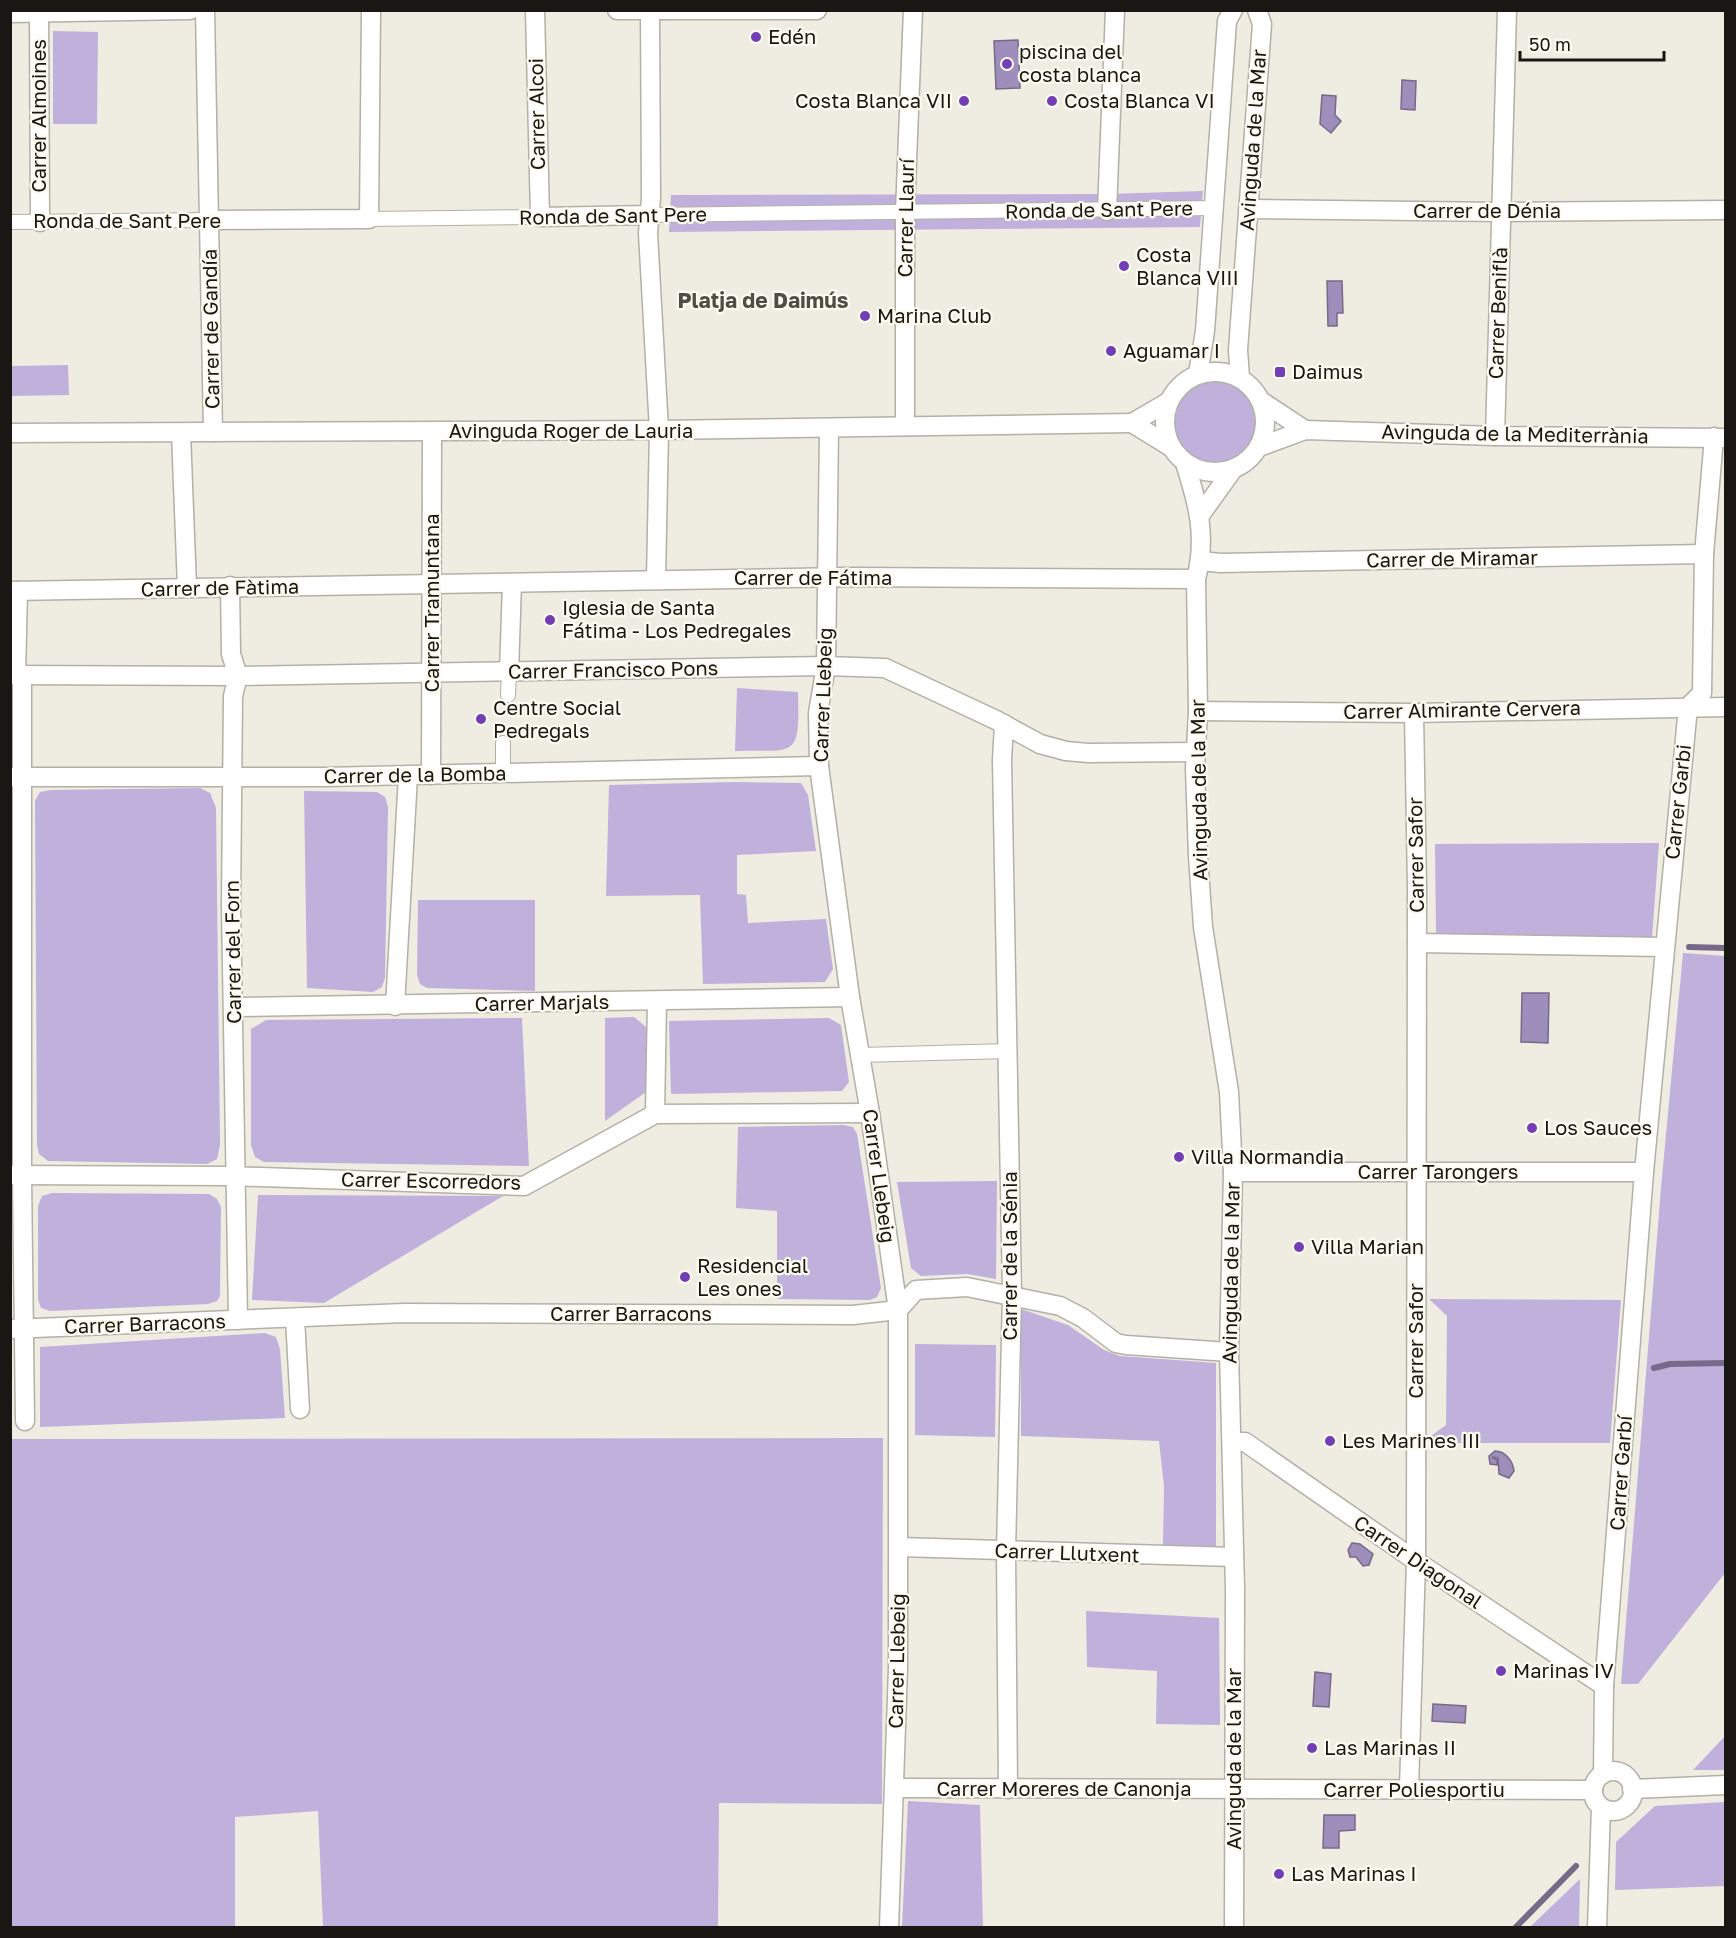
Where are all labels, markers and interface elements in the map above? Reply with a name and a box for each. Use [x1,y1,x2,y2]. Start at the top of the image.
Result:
place label: Edén [768,24,816,48]
scale bar [1520,24,1664,62]
marker: Edén [749,30,763,44]
text: 50 m [1529,33,1571,55]
street label: Carrer Almoines [26,39,50,193]
place label: piscina del costa blanca [1019,39,1141,86]
street label: Avinguda de la Mar [1234,48,1270,232]
marker: piscina del costa blanca [1000,57,1014,71]
street label: Carrer Alcoi [523,58,549,170]
place label: Costa Blanca VII [795,88,952,112]
place label: Costa Blanca VI [1064,88,1215,112]
marker: Costa Blanca VII [957,94,971,108]
marker: Costa Blanca VI [1045,94,1059,108]
street label: Carrer Llaurí [892,157,918,278]
street label: Ronda de Sant Pere [1005,195,1193,223]
street label: Carrer de Dénia [1413,198,1561,222]
street label: Ronda de Sant Pere [519,201,707,229]
street label: Ronda de Sant Pere [33,208,221,232]
place label: Costa Blanca VIII [1136,242,1239,289]
street label: Carrer Beniflà [1483,246,1511,380]
street label: Carrer de Gandía [197,249,223,409]
marker: Costa Blanca VIII [1117,259,1131,273]
district label: Platja de Daimús [677,287,849,313]
place label: Marina Club [877,303,992,327]
marker: Marina Club [858,309,872,323]
place label: Aguamar I [1123,338,1220,362]
marker: Aguamar I [1104,344,1118,358]
place label: Daimus [1292,359,1363,383]
marker: Daimus [1273,365,1287,379]
street label: Avinguda Roger de Lauria [449,418,693,442]
street label: Avinguda de la Mediterrània [1381,419,1649,447]
street label: Carrer Tramuntana [419,514,443,693]
street label: Carrer de Miramar [1366,544,1538,571]
street label: Carrer de Fátima [734,565,892,589]
street label: Carrer de Fàtima [141,574,299,600]
place label: Iglesia de Santa Fátima - Los Pedregales [562,595,791,642]
marker: Iglesia de Santa Fátima - Los Pedregales [543,613,557,627]
street label: Carrer Llebeig [808,627,836,763]
street label: Carrer Francisco Pons [508,655,718,683]
place label: Centre Social Pedregals [493,695,621,742]
street label: Carrer Almirante Cervera [1343,695,1581,723]
street label: Avinguda de la Mar [1184,699,1212,881]
marker: Centre Social Pedregals [474,712,488,726]
street label: Carrer Garbi [1659,743,1695,861]
street label: Carrer de la Bomba [323,760,507,788]
street label: Carrer Safor [1402,797,1428,913]
street label: Carrer del Forn [219,880,245,1024]
street label: Carrer Marjals [474,989,610,1015]
street label: Carrer Llebeig [859,1107,901,1245]
place label: Los Sauces [1544,1115,1652,1139]
marker: Los Sauces [1525,1121,1539,1135]
place label: Villa Normandia [1191,1144,1344,1168]
marker: Villa Normandia [1172,1150,1186,1164]
street label: Carrer Tarongers [1358,1159,1518,1183]
street label: Carrer Escorredors [341,1166,521,1194]
street label: Carrer de la Sénia [997,1171,1021,1341]
street label: Avinguda de la Mar [1216,1182,1244,1364]
place label: Villa Marian [1311,1234,1424,1258]
marker: Villa Marian [1292,1240,1306,1254]
place label: Residencial Les ones [697,1253,808,1300]
marker: Residencial Les ones [678,1270,692,1284]
street label: Carrer Safor [1403,1283,1427,1399]
street label: Carrer Barracons [550,1301,712,1325]
street label: Carrer Barracons [64,1308,226,1338]
street label: Carrer Garbí [1604,1413,1636,1531]
place label: Les Marines III [1342,1428,1480,1452]
marker: Les Marines III [1323,1434,1337,1448]
street label: Carrer Diagonal [1350,1509,1487,1613]
street label: Carrer Llutxent [994,1537,1140,1567]
street label: Carrer Llebeig [883,1593,909,1729]
place label: Marinas IV [1513,1658,1614,1682]
marker: Marinas IV [1494,1664,1508,1678]
street label: Avinguda de la Mar [1221,1668,1245,1850]
place label: Las Marinas II [1324,1735,1456,1759]
marker: Las Marinas II [1305,1741,1319,1755]
street label: Carrer Moreres de Canonja [937,1776,1191,1800]
street label: Carrer Poliesportiu [1323,1777,1505,1801]
place label: Las Marinas I [1291,1861,1417,1885]
marker: Las Marinas I [1272,1867,1286,1881]

